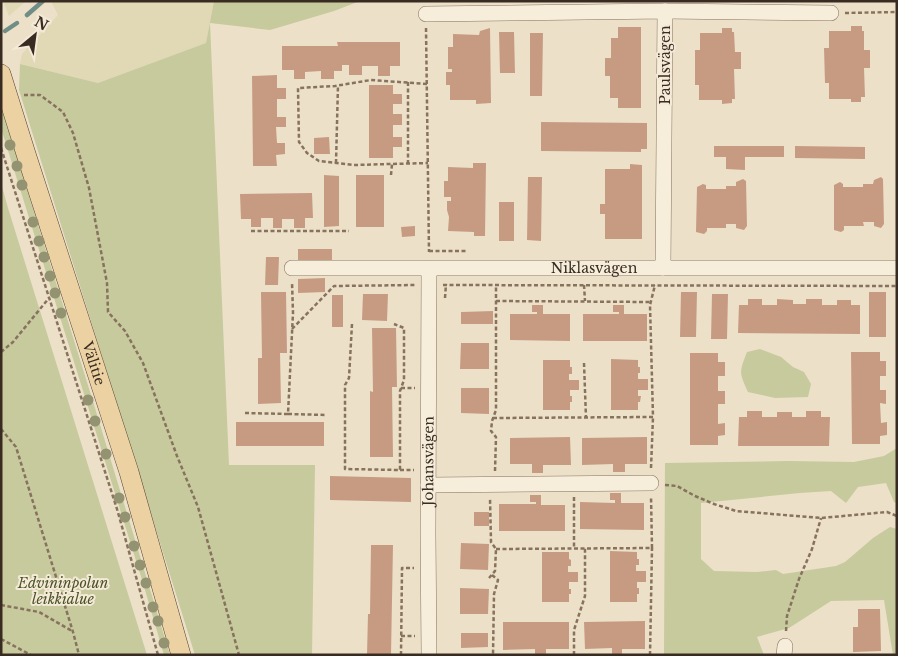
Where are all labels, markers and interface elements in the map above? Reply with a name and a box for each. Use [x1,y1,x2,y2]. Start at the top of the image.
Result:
north arrow [10,10,60,60]
text: N [31,13,51,35]
street label: Paulsvägen [656,25,674,105]
street label: Niklasvägen [551,259,638,277]
street label: Välitie [78,338,109,388]
street label: Johansvägen [419,416,437,508]
park label: Edvininpolun leikkialue [17,574,108,608]

